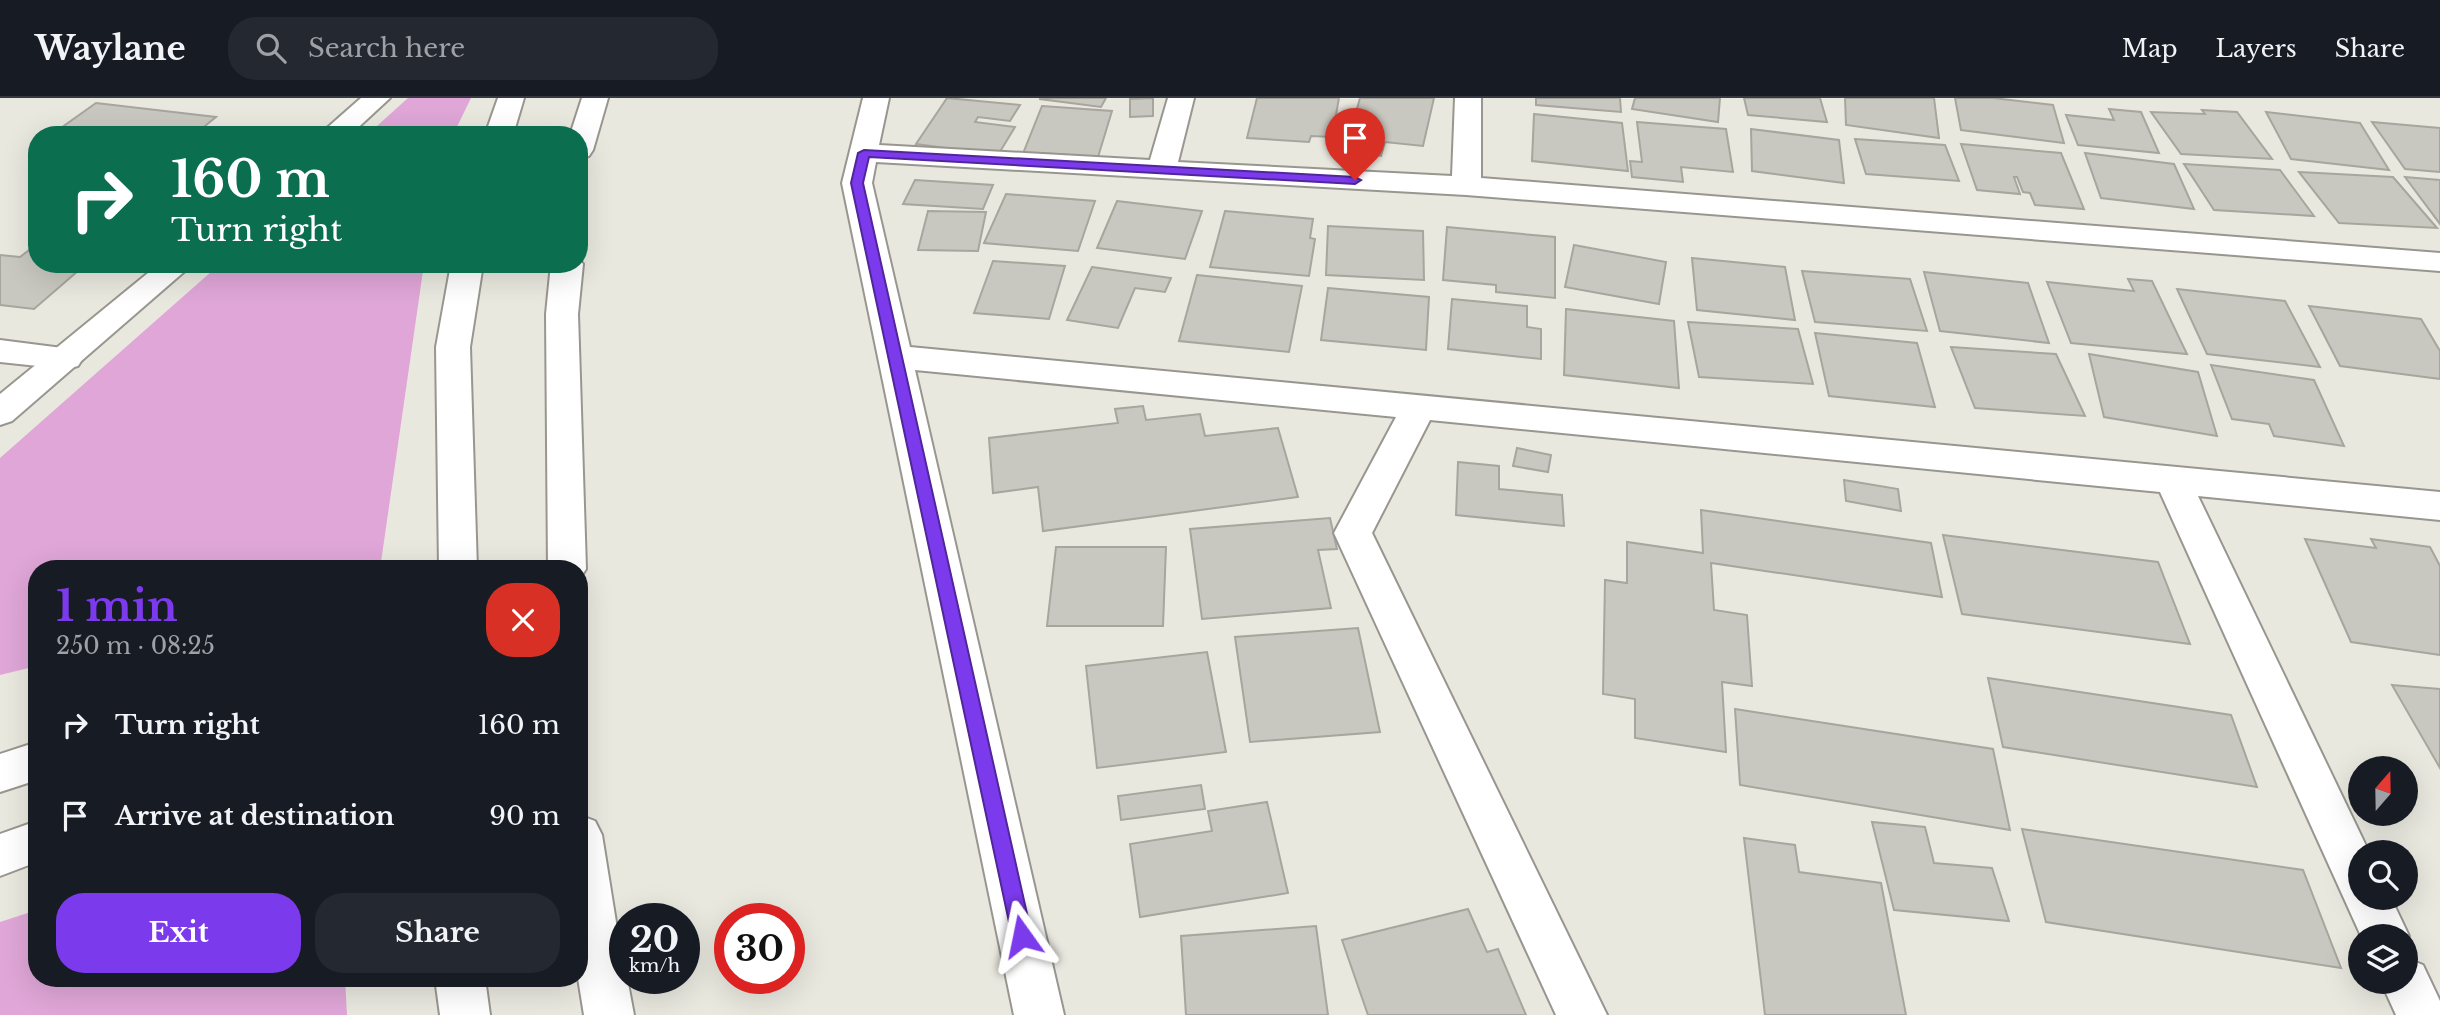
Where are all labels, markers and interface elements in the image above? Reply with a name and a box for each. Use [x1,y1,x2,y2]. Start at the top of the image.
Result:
search box [228,17,718,80]
text: Waylane [35,28,186,69]
icon: search [252,29,290,67]
text: Search here [308,32,465,64]
text: Map [2122,34,2178,63]
text: Layers [2216,34,2297,63]
text: Share [2335,34,2405,63]
pin [1325,108,1385,180]
icon: arrive [1336,119,1374,157]
text: 160 m [171,149,330,210]
icon: right [56,154,147,245]
text: Turn right [171,210,342,250]
text: 1 min [56,580,178,632]
button: close [486,583,560,657]
text: 250 m · 08:25 [56,632,215,660]
icon: right [56,706,94,744]
text: Turn right [115,709,260,741]
text: 160 m [478,709,560,741]
north arrow [2348,756,2418,826]
map controls [2348,756,2418,994]
icon: arrive [56,797,94,835]
text: Arrive at destination [115,800,395,832]
text: 90 m [489,800,560,832]
button: search [2348,840,2418,910]
button: Exit [56,893,301,973]
button: Share [315,893,560,973]
position arrow [985,899,1059,973]
speed limit sign: 30 [714,903,805,994]
text: 20 [630,918,679,961]
button: layers [2348,924,2418,994]
text: km/h [629,955,680,977]

